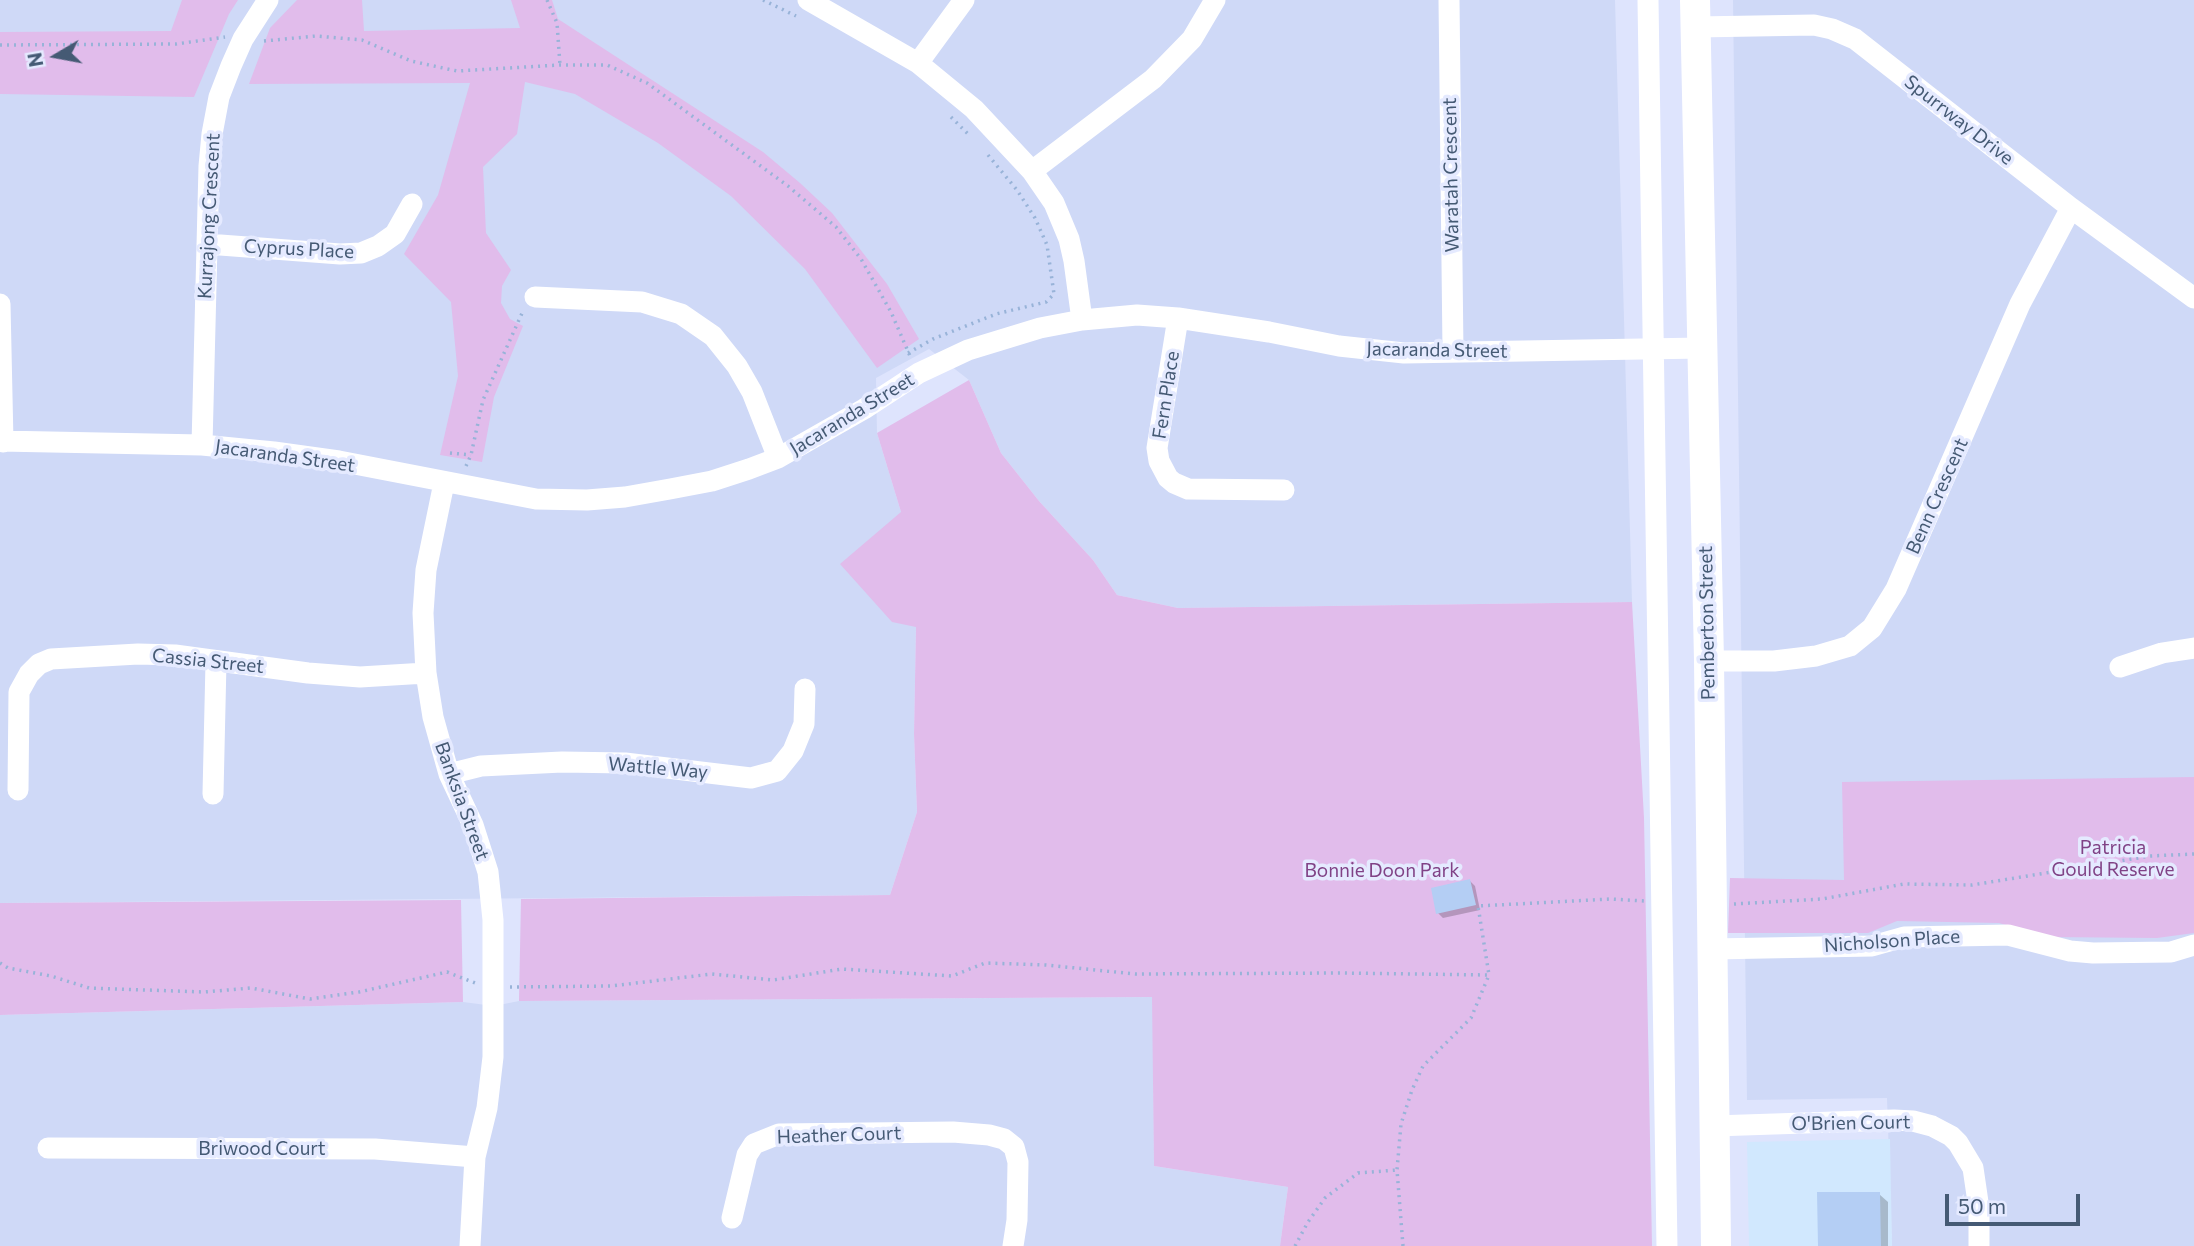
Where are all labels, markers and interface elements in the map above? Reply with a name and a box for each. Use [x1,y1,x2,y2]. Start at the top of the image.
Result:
north arrow [21,21,91,91]
text: N [22,51,47,69]
street label: Spurrway Drive [1900,70,2018,170]
street label: Waratah Crescent [1438,97,1464,253]
street label: Kurrajong Crescent [193,132,225,300]
street label: Cyprus Place [243,235,355,263]
street label: Jacaranda Street [1366,337,1508,363]
street label: Fern Place [1148,349,1184,441]
street label: Jacaranda Street [786,368,918,460]
street label: Benn Crescent [1901,434,1973,558]
street label: Jacaranda Street [213,435,357,477]
street label: Pemberton Street [1694,546,1720,700]
street label: Cassia Street [151,644,265,678]
street label: Banksia Street [430,739,494,863]
street label: Wattle Way [607,752,709,784]
park label: Patricia Gould Reserve [2051,837,2175,881]
park label: Bonnie Doon Park [1305,860,1459,882]
street label: Nicholson Place [1823,925,1961,957]
street label: O'Brien Court [1791,1111,1911,1135]
street label: Heather Court [776,1121,902,1149]
street label: Briwood Court [198,1138,326,1160]
scale bar [1949,1180,2084,1224]
text: 50 m [1958,1193,2006,1218]

